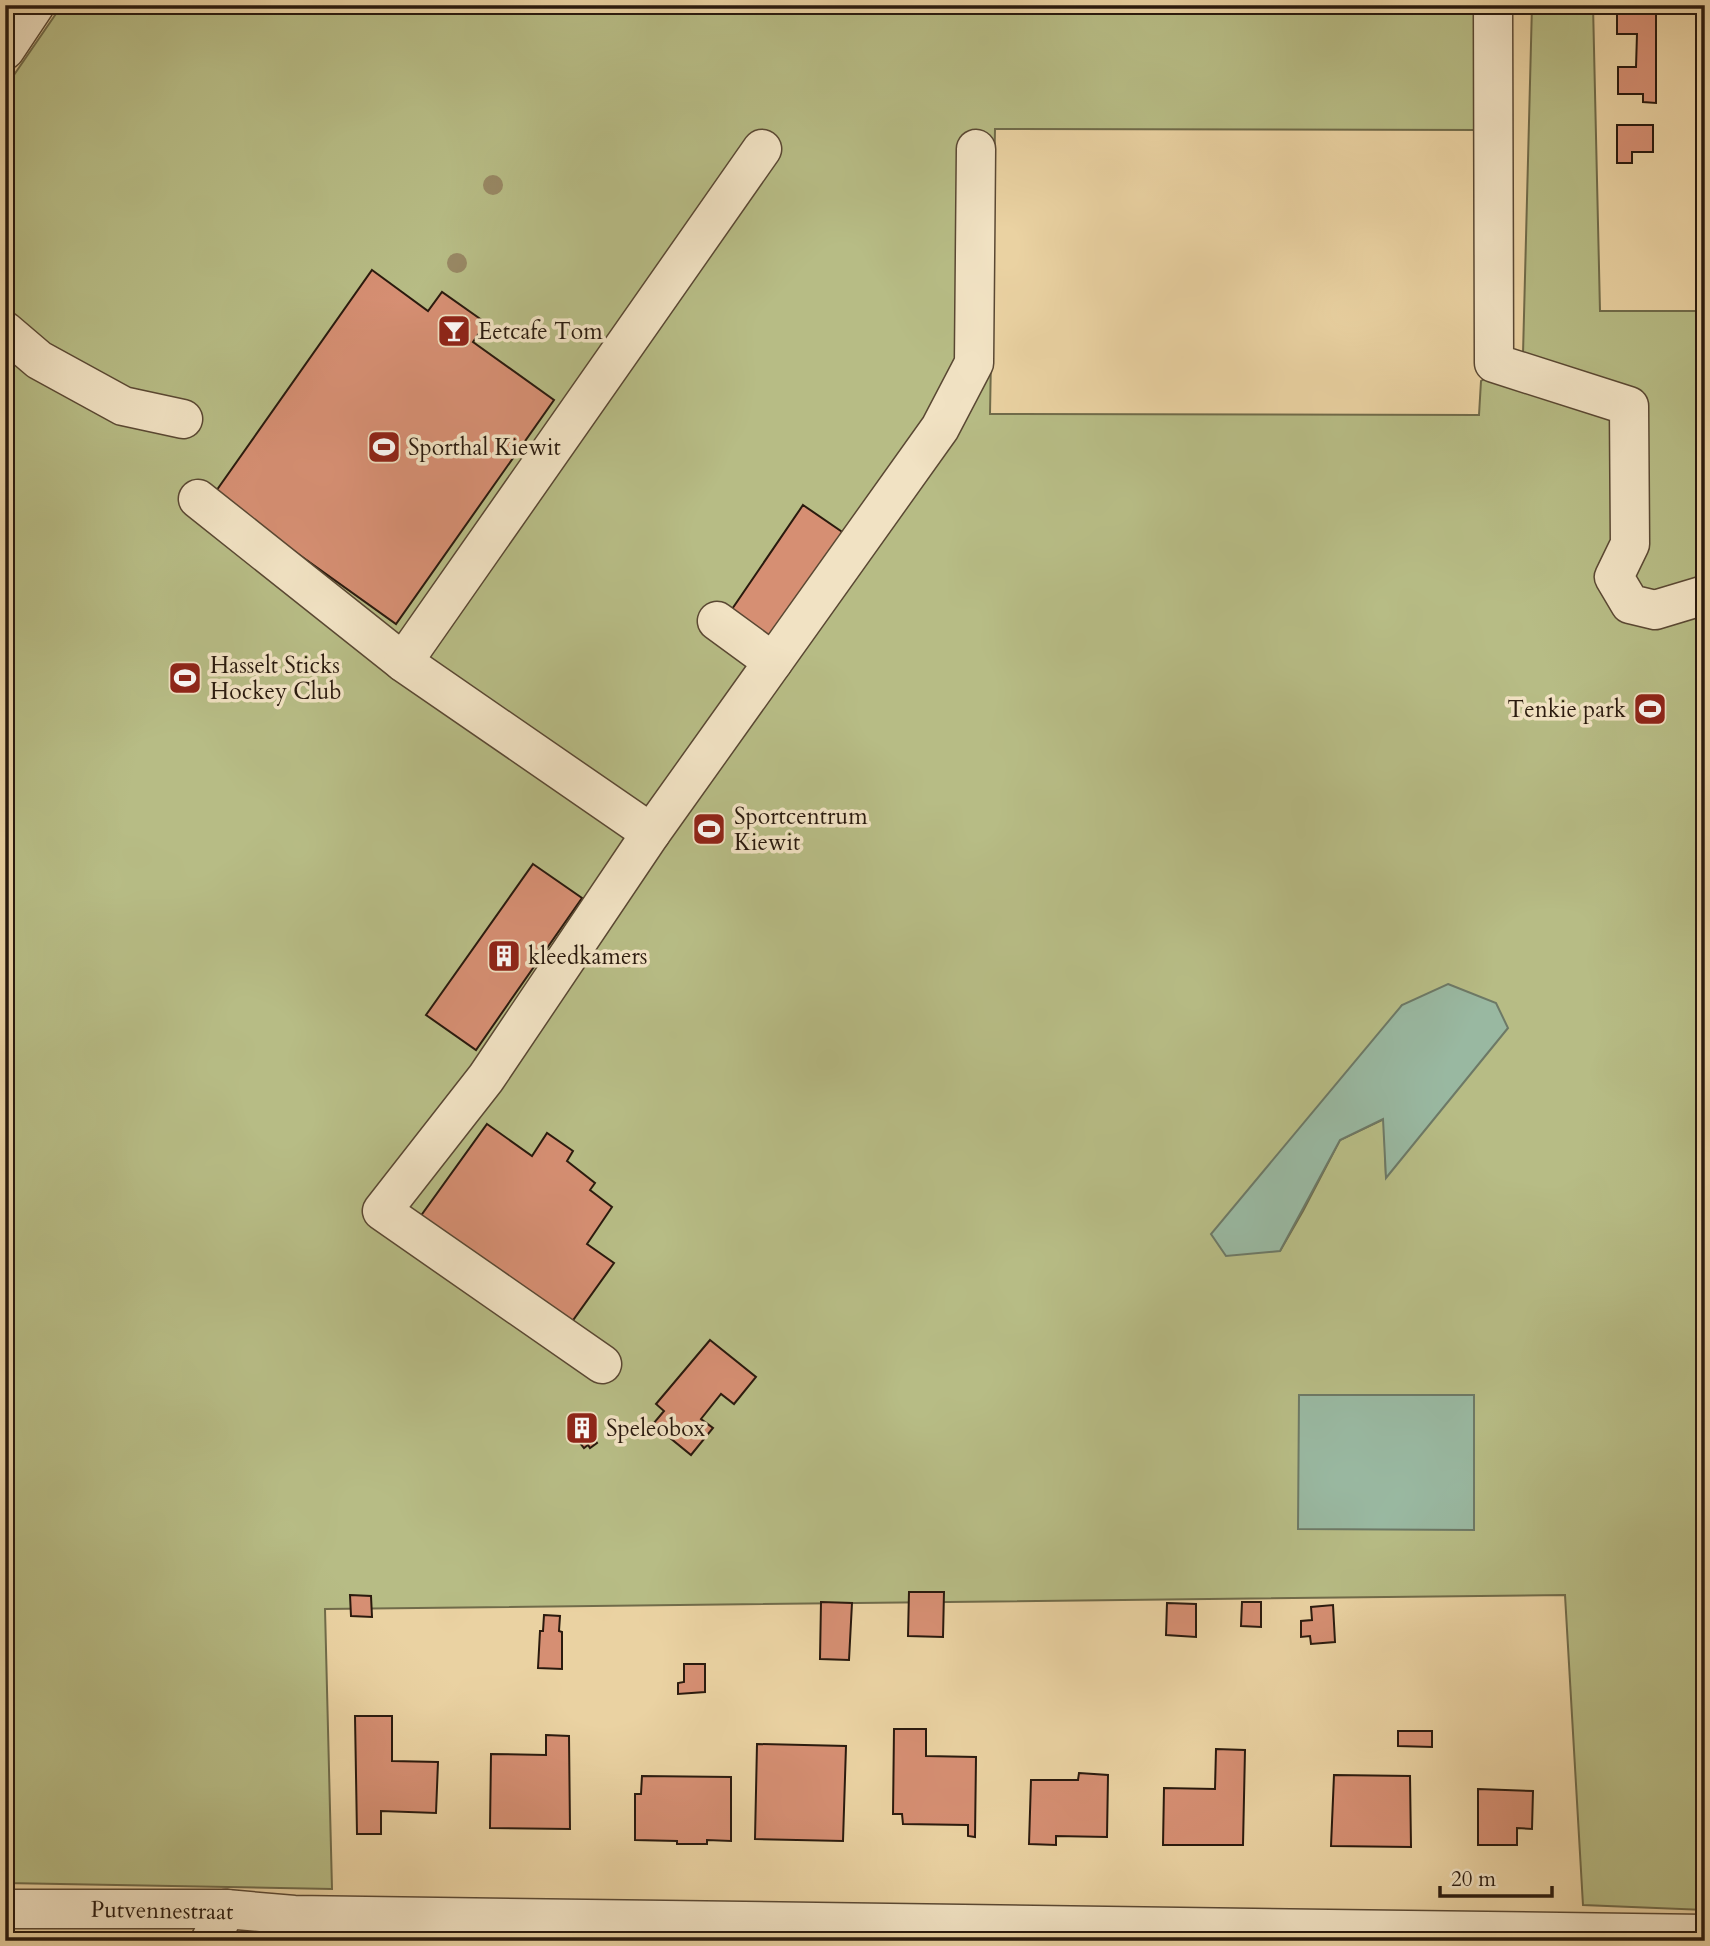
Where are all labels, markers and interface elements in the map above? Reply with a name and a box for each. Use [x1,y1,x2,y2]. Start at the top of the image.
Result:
bar icon: Eetcafe Tom [435,312,473,350]
place label: Eetcafe Tom [478,316,603,347]
sports icon: Sporthal Kiewit [365,428,403,466]
place label: Sporthal Kiewit [408,432,561,463]
place label: Hasselt Sticks Hockey Club [210,650,342,707]
sports icon: Hasselt Sticks Hockey Club [166,659,204,697]
sports icon: Tenkie park [1631,690,1669,728]
place label: Tenkie park [1507,694,1627,725]
place label: Sportcentrum Kiewit [734,801,868,858]
sports icon: Sportcentrum Kiewit [690,810,728,848]
building icon: kleedkamers [485,937,523,975]
place label: kleedkamers [528,941,648,972]
building icon: Speleobox [563,1409,601,1447]
place label: Speleobox [606,1413,706,1444]
scale bar [1440,1855,1552,1899]
text: 20 m [1451,1865,1496,1894]
street label: Putvennestraat [90,1894,234,1927]

